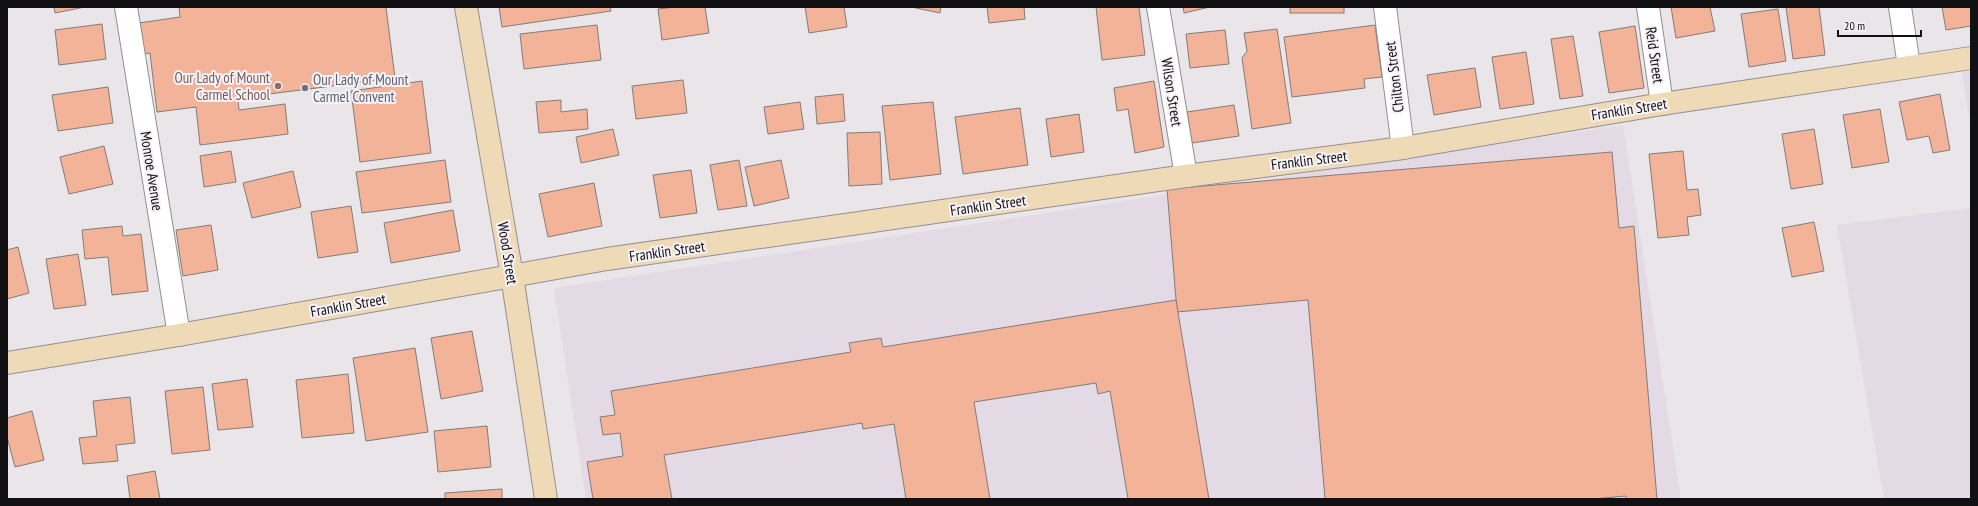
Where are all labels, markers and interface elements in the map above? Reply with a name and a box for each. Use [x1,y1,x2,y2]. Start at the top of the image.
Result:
scale bar [1838,12,1921,38]
text: 20 m [1844,18,1865,33]
street label: Reid Street [1642,26,1668,84]
street label: Chilton Street [1380,40,1408,114]
street label: Wilson Street [1157,56,1187,128]
place label: Our Lady of Mount Carmel School [174,68,270,104]
place label: Our Lady of Mount Carmel Convent [313,70,409,106]
marker: Our Lady of Mount Carmel School [273,81,283,91]
marker: Our Lady of Mount Carmel Convent [300,83,310,93]
street label: Franklin Street [1590,94,1668,124]
street label: Monroe Avenue [136,130,168,212]
street label: Franklin Street [1270,146,1348,174]
street label: Franklin Street [949,190,1027,220]
street label: Wood Street [494,220,522,286]
street label: Franklin Street [628,236,706,266]
street label: Franklin Street [309,289,387,321]

